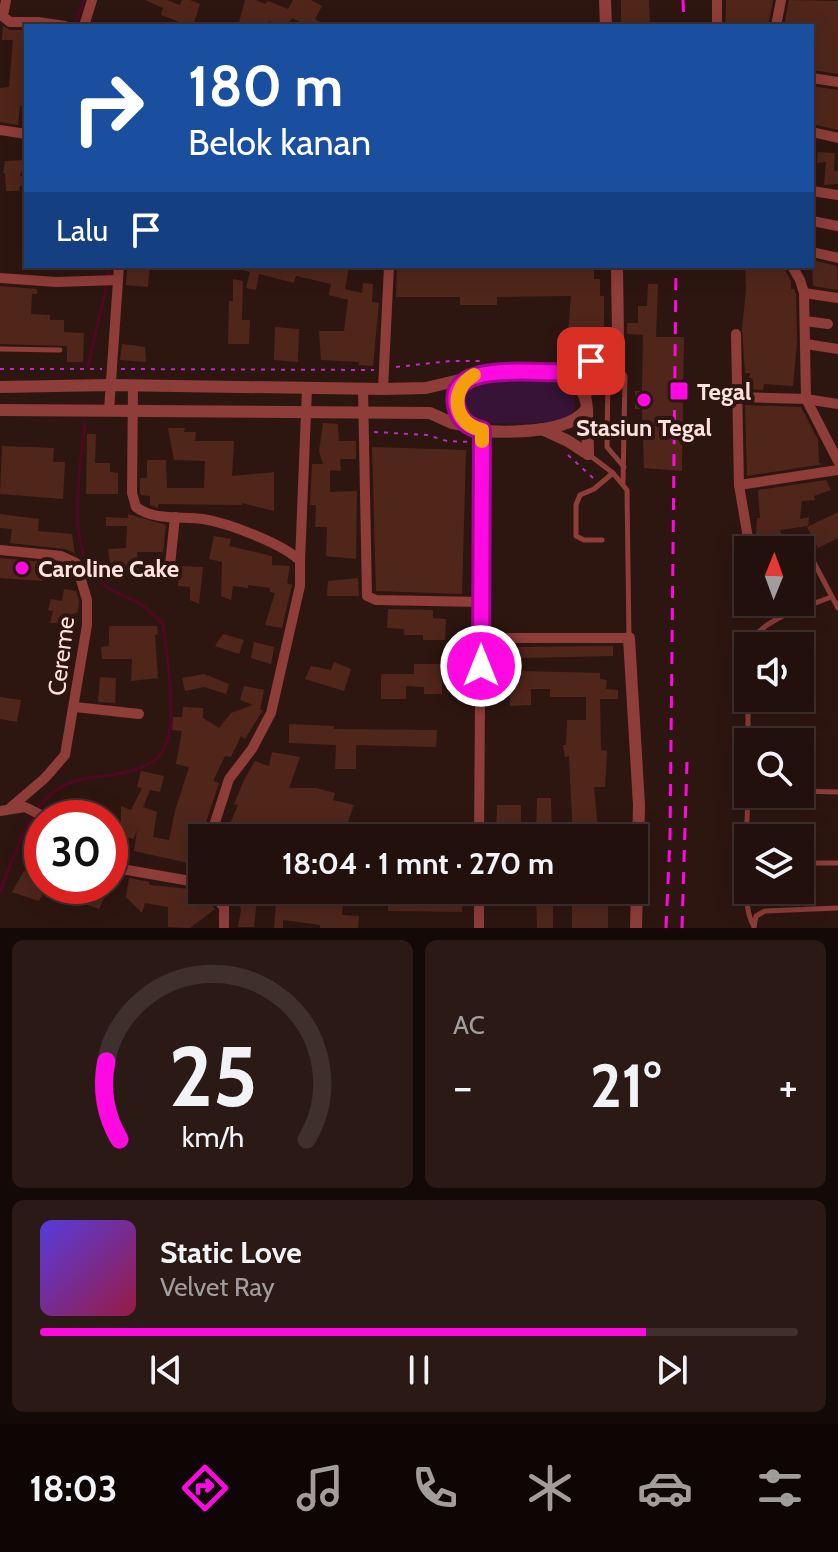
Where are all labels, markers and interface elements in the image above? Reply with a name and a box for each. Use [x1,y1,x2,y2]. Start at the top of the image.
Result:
text: 180 m [188,52,343,120]
icon: right [56,56,160,160]
text: Belok kanan [188,120,371,164]
icon: arrive [124,208,168,252]
text: Lalu [56,212,108,249]
pin [557,327,625,395]
icon: arrive [569,339,613,383]
place label: Tegal [697,377,751,406]
marker: Tegal [668,380,690,402]
marker: Stasiun Tegal [635,391,653,409]
place label: Stasiun Tegal [576,413,712,442]
north arrow [734,536,814,616]
map controls [734,536,814,904]
place label: Caroline Cake [38,554,179,583]
marker: Caroline Cake [13,559,31,577]
street label: Cereme [42,615,80,697]
position arrow [439,624,523,708]
button: sound [734,632,814,712]
button: search [734,728,814,808]
speed limit sign: 30 [24,800,128,904]
button: layers [734,824,814,904]
text: 18:04 · 1 mnt · 270 m [282,845,554,882]
text: AC [453,1009,485,1041]
text: 25 [168,1026,257,1127]
text: 21° [590,1049,661,1122]
text: − [453,1060,472,1113]
text: + [779,1060,798,1113]
text: km/h [181,1119,244,1154]
text: Static Love [160,1234,302,1271]
text: Velvet Ray [160,1271,275,1303]
icon: previous [144,1348,188,1392]
icon: pause [397,1348,441,1392]
icon: next [650,1348,694,1392]
icon: directions [177,1460,233,1516]
icon: music [292,1460,348,1516]
icon: phone [407,1460,463,1516]
icon: climate [522,1460,578,1516]
icon: car [637,1460,693,1516]
icon: filters [752,1460,808,1516]
text: 18:03 [30,1466,117,1510]

